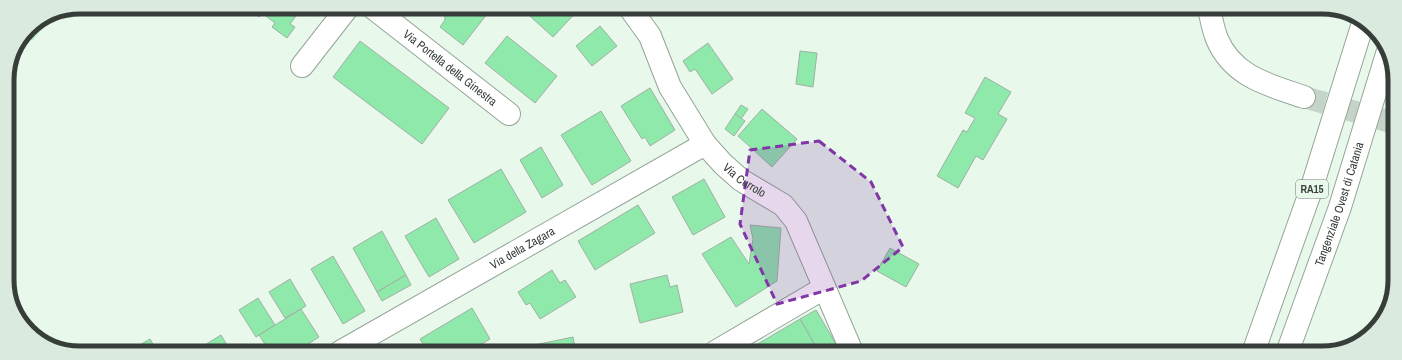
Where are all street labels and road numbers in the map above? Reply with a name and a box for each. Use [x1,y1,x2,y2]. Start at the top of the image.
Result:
street label: Via Portella della Ginestra [400,26,501,110]
street label: Tangenziale Ovest di Catania [1311,139,1368,268]
street label: Via Currolo [719,159,769,201]
road number: RA15 [1296,180,1328,198]
street label: Via della Zagara [487,223,558,273]

